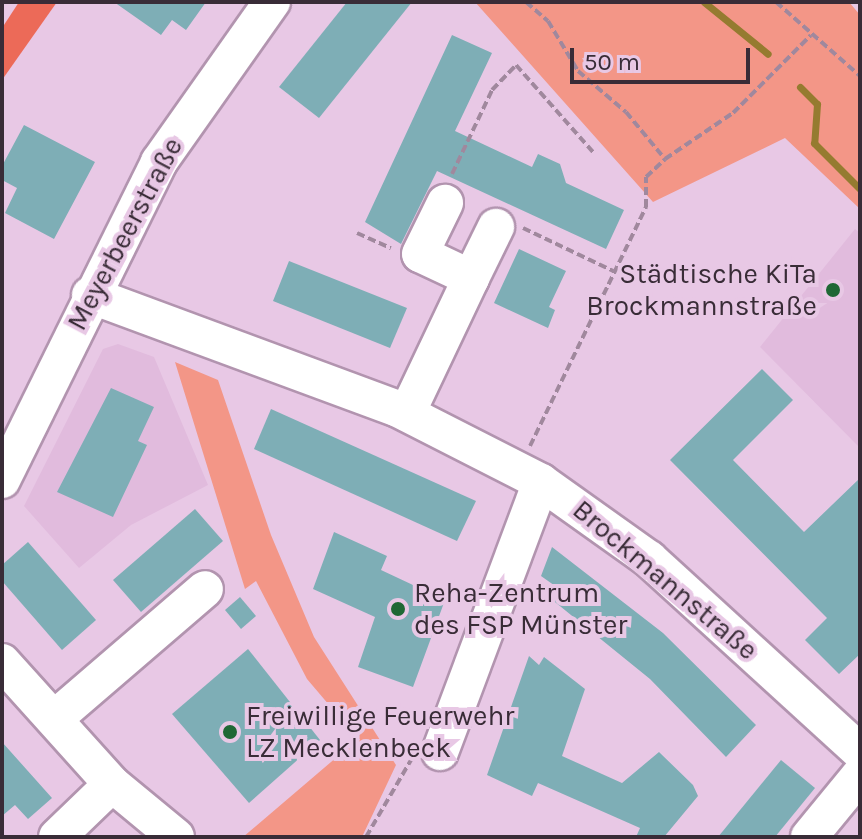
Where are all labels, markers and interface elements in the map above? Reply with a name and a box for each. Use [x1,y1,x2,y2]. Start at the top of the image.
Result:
scale bar [574,32,754,82]
text: 50 m [584,48,640,76]
street label: Meyerbeerstraße [60,132,190,336]
place label: Städtische KiTa Brockmannstraße [586,257,817,323]
marker: Städtische KiTa Brockmannstraße [824,281,842,299]
street label: Brockmannstraße [566,493,764,667]
place label: Reha-Zentrum des FSP Münster [414,576,627,642]
marker: Reha-Zentrum des FSP Münster [389,600,407,618]
place label: Freiwillige Feuerwehr LZ Mecklenbeck [246,699,514,765]
marker: Freiwillige Feuerwehr LZ Mecklenbeck [221,723,239,741]

